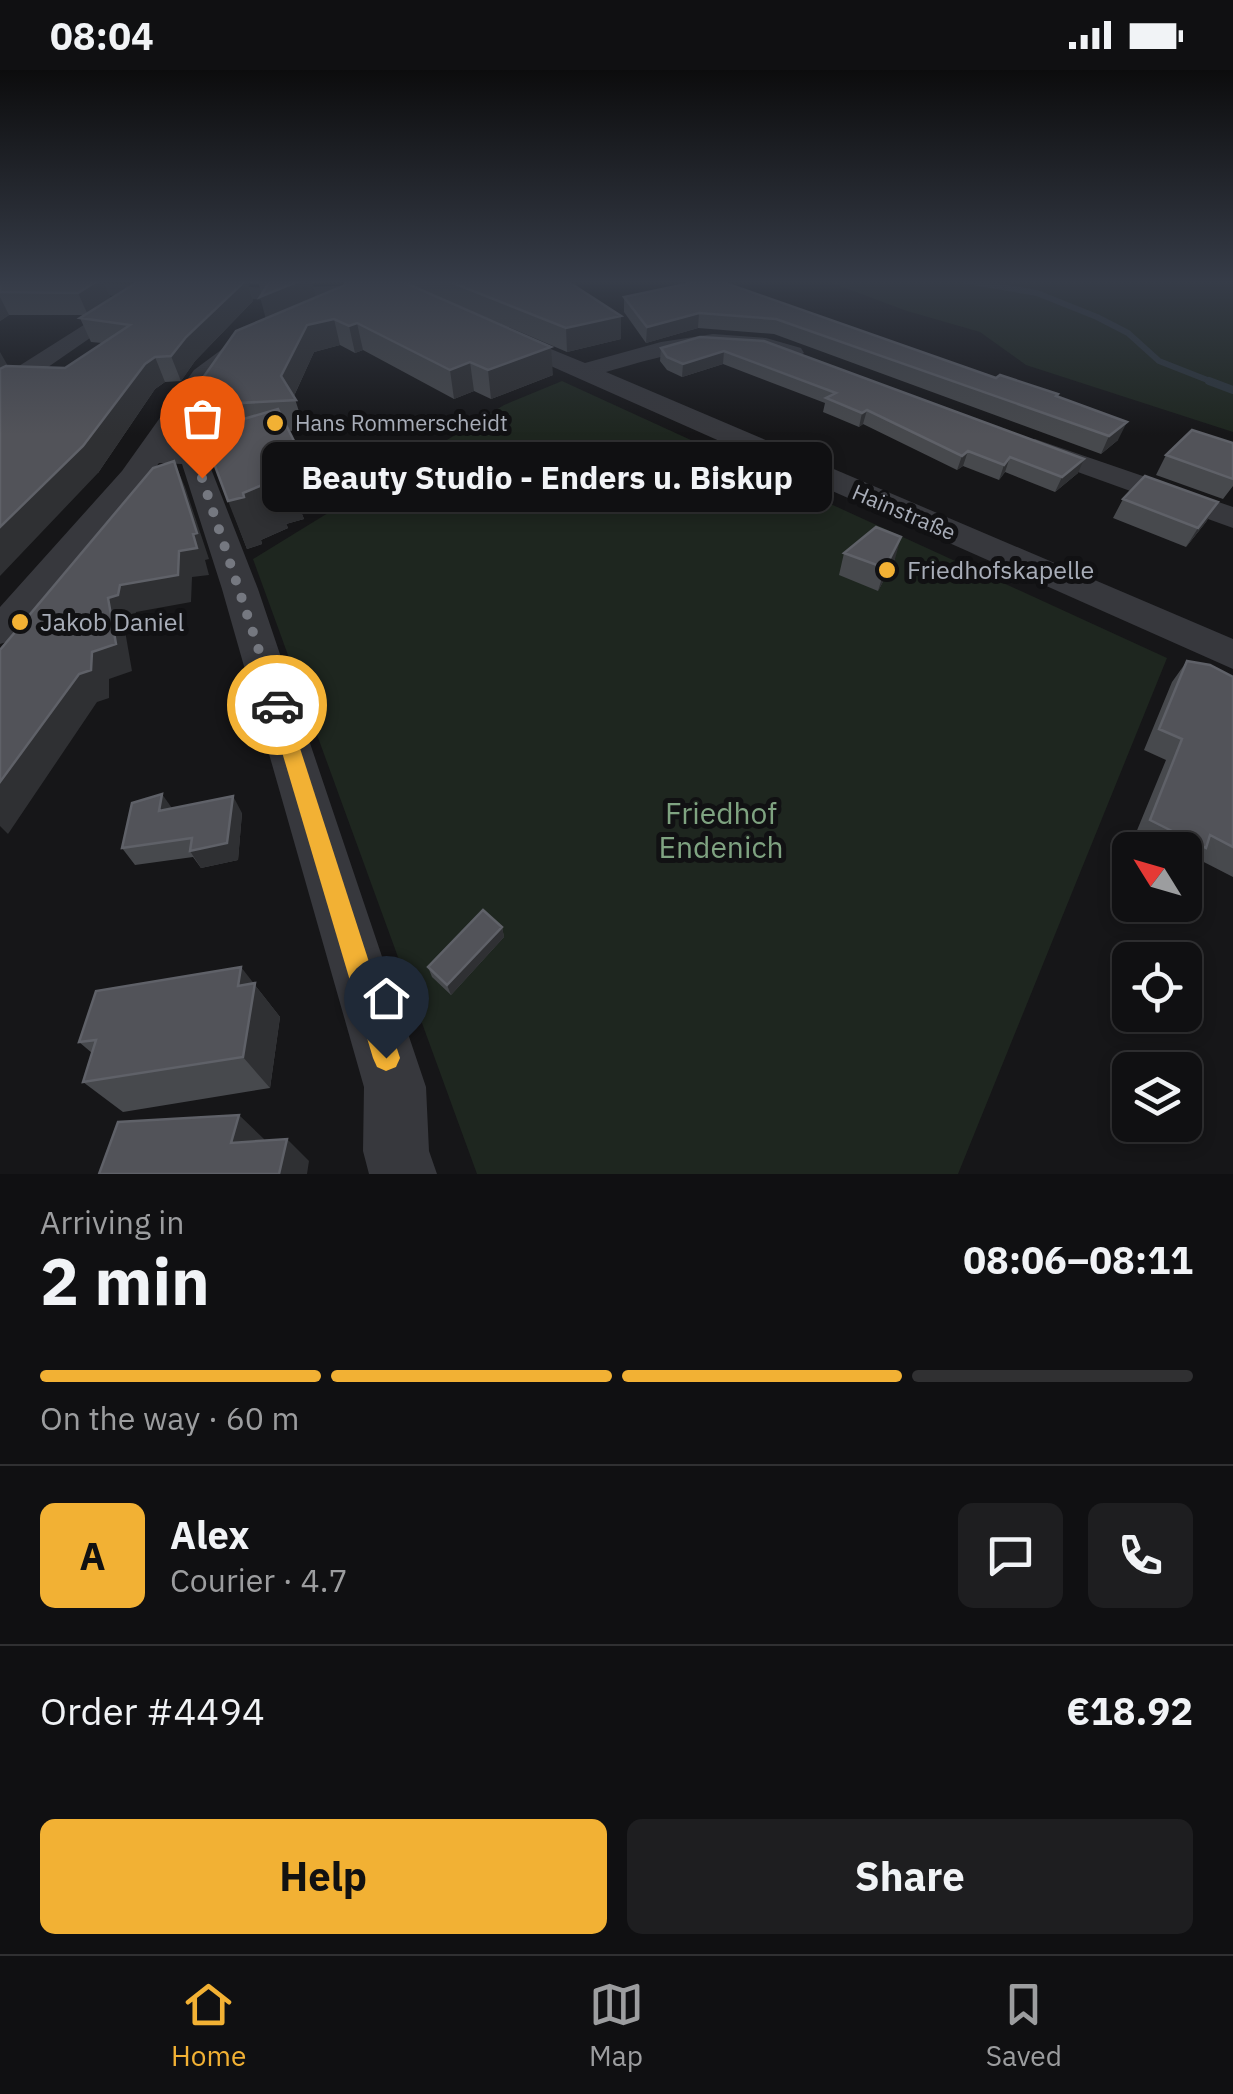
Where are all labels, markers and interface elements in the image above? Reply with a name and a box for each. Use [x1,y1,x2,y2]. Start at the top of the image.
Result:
text: 08:04 [50,11,154,60]
pin [160,376,245,479]
icon: bag [175,391,230,446]
place label: Hans Rommerscheidt [295,408,508,437]
marker: Hans Rommerscheidt [264,412,286,434]
callout: Beauty Studio - Enders u. Biskup [262,443,832,513]
text: Beauty Studio - Enders u. Biskup [301,456,793,498]
street label: Hainstraße [848,477,960,546]
place label: Friedhofskapelle [907,553,1094,586]
marker: Friedhofskapelle [876,559,898,581]
place label: Jakob Daniel [40,605,185,638]
marker: Jakob Daniel [9,611,31,633]
courier [227,655,327,755]
icon: car [250,678,305,733]
park label: Friedhof Endenich [658,793,784,866]
north arrow [1112,832,1202,922]
map controls [1112,832,1202,1142]
button: locate [1112,942,1202,1032]
pin [344,956,429,1059]
icon: home [359,971,414,1026]
button: layers [1112,1052,1202,1142]
text: Arriving in [40,1201,185,1243]
text: 08:06–08:11 [963,1235,1193,1284]
text: 2 min [40,1238,210,1323]
text: On the way · 60 m [40,1397,300,1439]
button: chat [958,1503,1063,1608]
button: phone [1088,1503,1193,1608]
text: Alex [170,1510,250,1559]
text: A [79,1531,106,1580]
text: Courier · 4.7 [170,1559,348,1601]
text: Order #4494 [40,1686,265,1735]
text: €18.92 [1066,1686,1193,1735]
button: Help [40,1819,607,1934]
button: Share [627,1819,1193,1934]
tab: Home [171,1977,246,2074]
tab: Map [589,1977,644,2074]
tab: Saved [986,1977,1062,2074]

